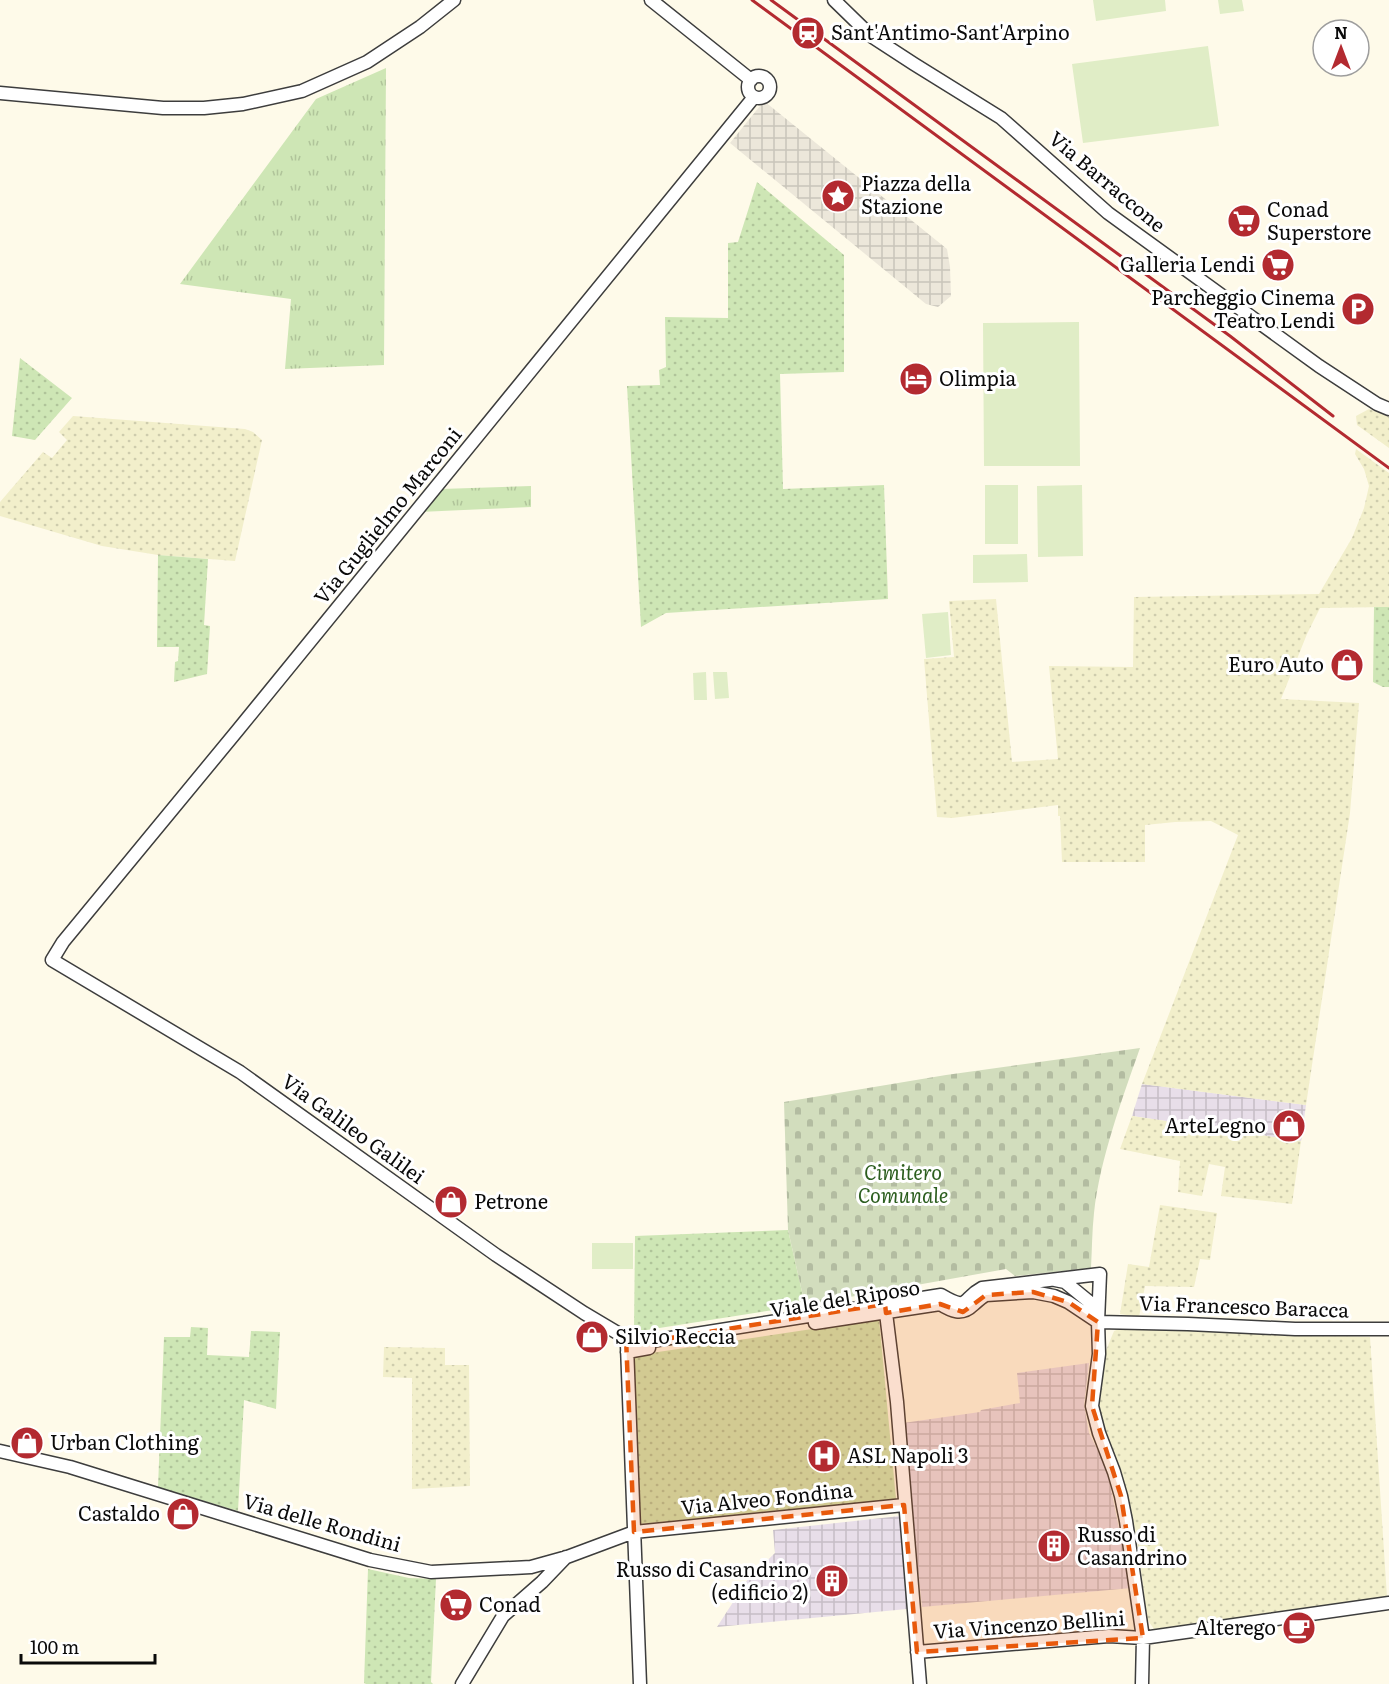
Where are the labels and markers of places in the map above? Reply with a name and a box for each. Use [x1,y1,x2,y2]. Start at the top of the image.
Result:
station icon: Sant'Antimo-Sant'Arpino [790,15,826,51]
place label: Sant'Antimo-Sant'Arpino [831,16,1070,46]
place label: Piazza della Stazione [861,167,971,220]
place icon: Piazza della Stazione [820,178,856,214]
place label: Conad Superstore [1267,193,1371,246]
supermarket icon: Conad Superstore [1226,203,1262,239]
supermarket icon: Galleria Lendi [1260,247,1296,283]
place label: Galleria Lendi [1120,248,1255,278]
place label: Parcheggio Cinema Teatro Lendi [1151,281,1335,334]
parking icon: Parcheggio Cinema Teatro Lendi [1340,291,1376,327]
hotel icon: Olimpia [898,361,934,397]
place label: Olimpia [939,362,1017,392]
shop icon: Euro Auto [1329,647,1365,683]
place label: Euro Auto [1228,648,1324,678]
shop icon: ArteLegno [1271,1108,1307,1144]
place label: ArteLegno [1165,1109,1266,1139]
shop icon: Petrone [433,1184,469,1220]
place label: Petrone [474,1185,548,1215]
shop icon: Silvio Reccia [574,1319,610,1355]
place label: Silvio Reccia [615,1320,736,1350]
shop icon: Urban Clothing [9,1425,45,1461]
place label: Urban Clothing [50,1426,200,1456]
hospital icon: ASL Napoli 3 [806,1438,842,1474]
place label: ASL Napoli 3 [847,1439,969,1469]
shop icon: Castaldo [165,1496,201,1532]
place label: Castaldo [78,1497,160,1527]
place label: Russo di Casandrino [1077,1518,1187,1571]
building icon: Russo di Casandrino [1036,1528,1072,1564]
place label: Russo di Casandrino (edificio 2) [616,1553,809,1606]
building icon: Russo di Casandrino (edificio 2) [814,1563,850,1599]
supermarket icon: Conad [438,1587,474,1623]
place label: Conad [479,1588,541,1618]
cafe icon: Alterego [1281,1610,1317,1646]
place label: Alterego [1195,1611,1276,1641]

